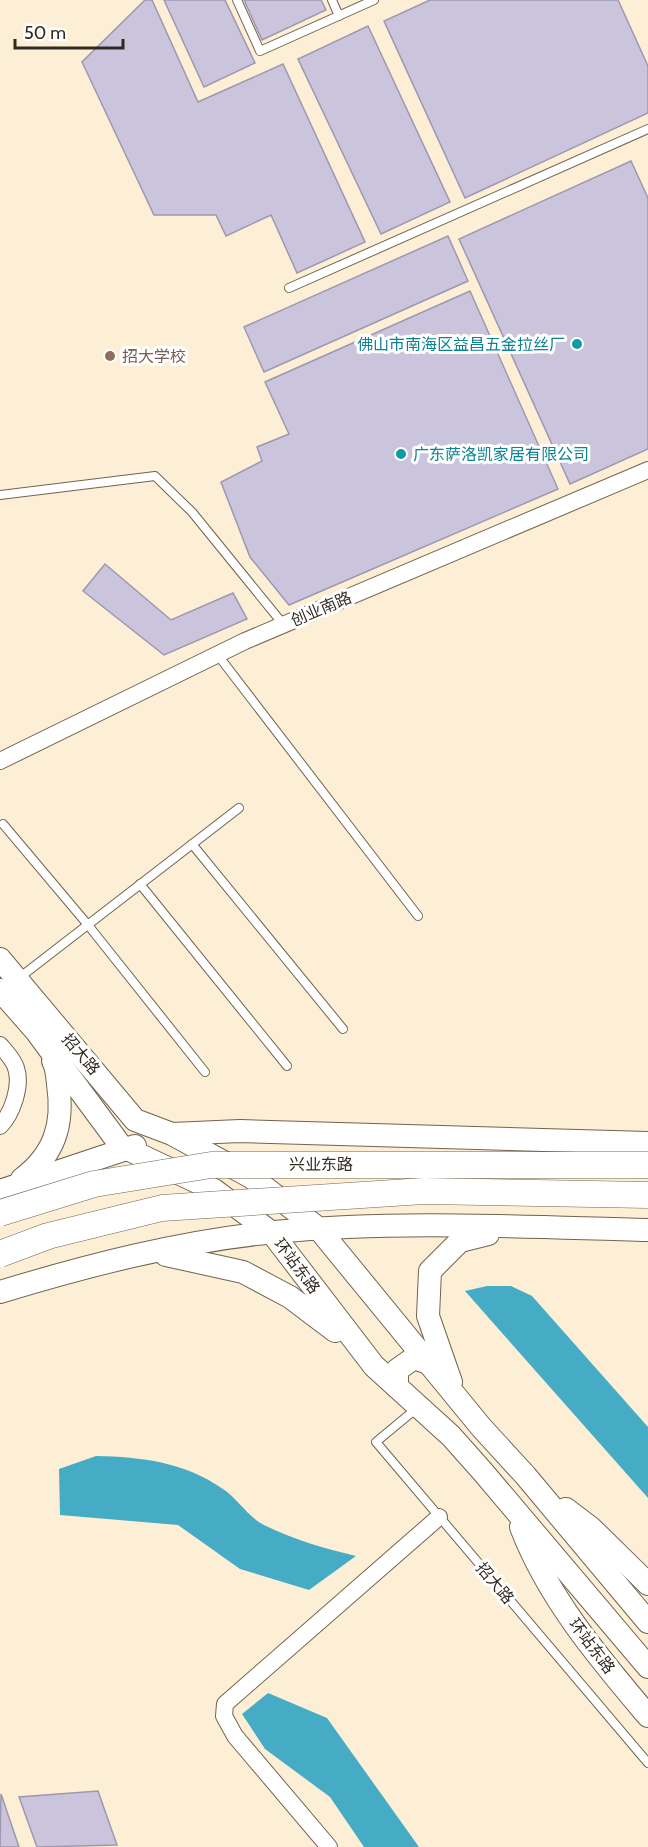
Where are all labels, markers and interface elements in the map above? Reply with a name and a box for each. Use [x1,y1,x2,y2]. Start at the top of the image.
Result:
scale bar [15,12,123,50]
text: 50 m [24,22,66,44]
place label: 佛山市南海区益昌五金拉丝厂 [357,335,565,354]
marker: 佛山市南海区益昌五金拉丝厂 [570,337,584,351]
place label: 招大学校 [122,347,186,366]
marker: 招大学校 [103,349,117,363]
place label: 广东萨洛凯家居有限公司 [413,445,589,464]
marker: 广东萨洛凯家居有限公司 [394,447,408,461]
street label: 创业南路 [288,588,354,630]
street label: 招大路 [58,1030,104,1078]
street label: 兴业东路 [289,1155,353,1174]
street label: 环站东路 [270,1235,324,1297]
street label: 招大路 [472,1559,518,1607]
street label: 环站东路 [565,1615,619,1677]

